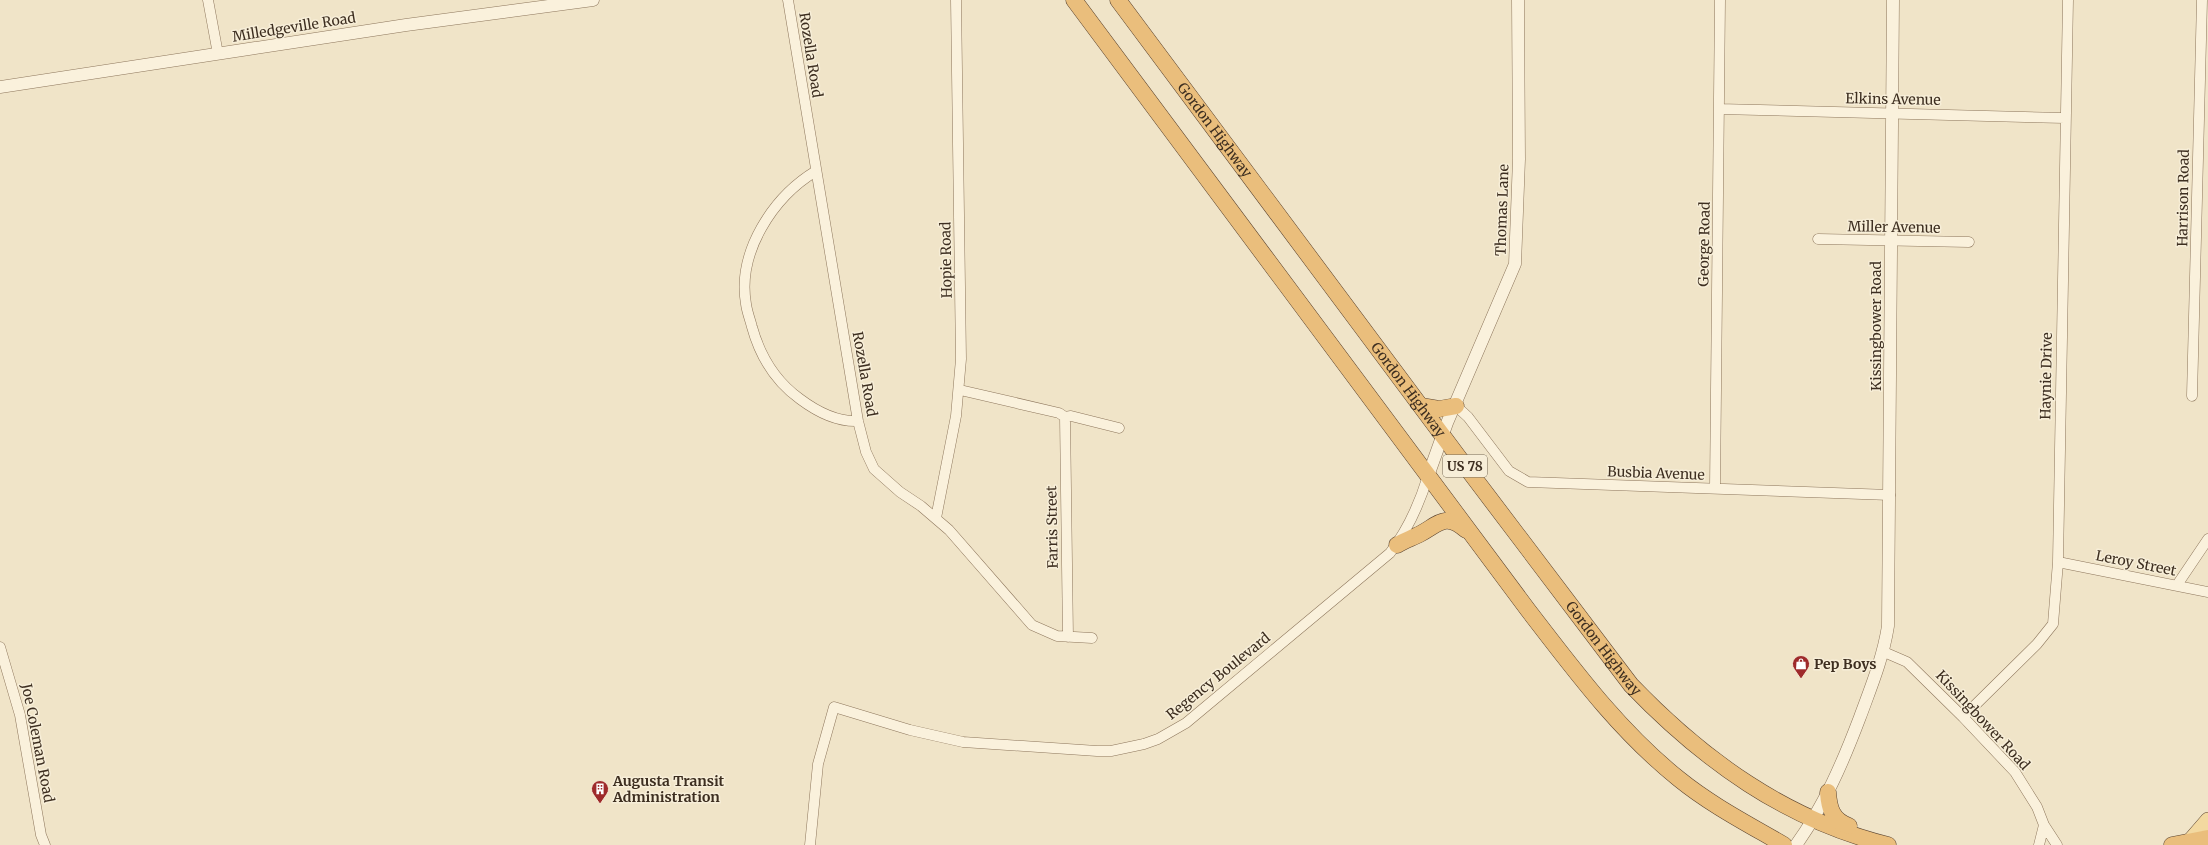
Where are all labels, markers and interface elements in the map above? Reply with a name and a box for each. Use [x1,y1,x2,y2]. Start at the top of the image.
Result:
street label: Milledgeville Road [231,8,357,46]
street label: Rozella Road [795,11,827,99]
street label: Gordon Highway [1174,79,1257,182]
street label: Elkins Avenue [1845,89,1941,109]
street label: Harrison Road [2173,149,2193,247]
street label: Thomas Lane [1491,164,1513,256]
street label: George Road [1694,201,1714,287]
street label: Miller Avenue [1847,217,1941,237]
street label: Hopie Road [936,221,956,299]
street label: Kissingbower Road [1867,261,1885,391]
street label: Rozella Road [849,330,881,418]
street label: Haynie Drive [2036,332,2056,420]
street label: Gordon Highway [1367,339,1450,441]
road number: US 78 [1443,455,1487,477]
street label: Busbia Avenue [1607,462,1705,484]
street label: Farris Street [1042,485,1062,569]
street label: Leroy Street [2094,546,2178,580]
street label: Gordon Highway [1562,598,1646,700]
street label: Regency Boulevard [1162,628,1274,723]
shop icon: Pep Boys [1791,654,1811,679]
place label: Pep Boys [1814,655,1877,673]
street label: Kissingbower Road [1932,666,2034,774]
street label: Joe Coleman Road [17,681,58,804]
place label: Augusta Transit Administration [612,772,725,806]
building icon: Augusta Transit Administration [590,779,610,804]

